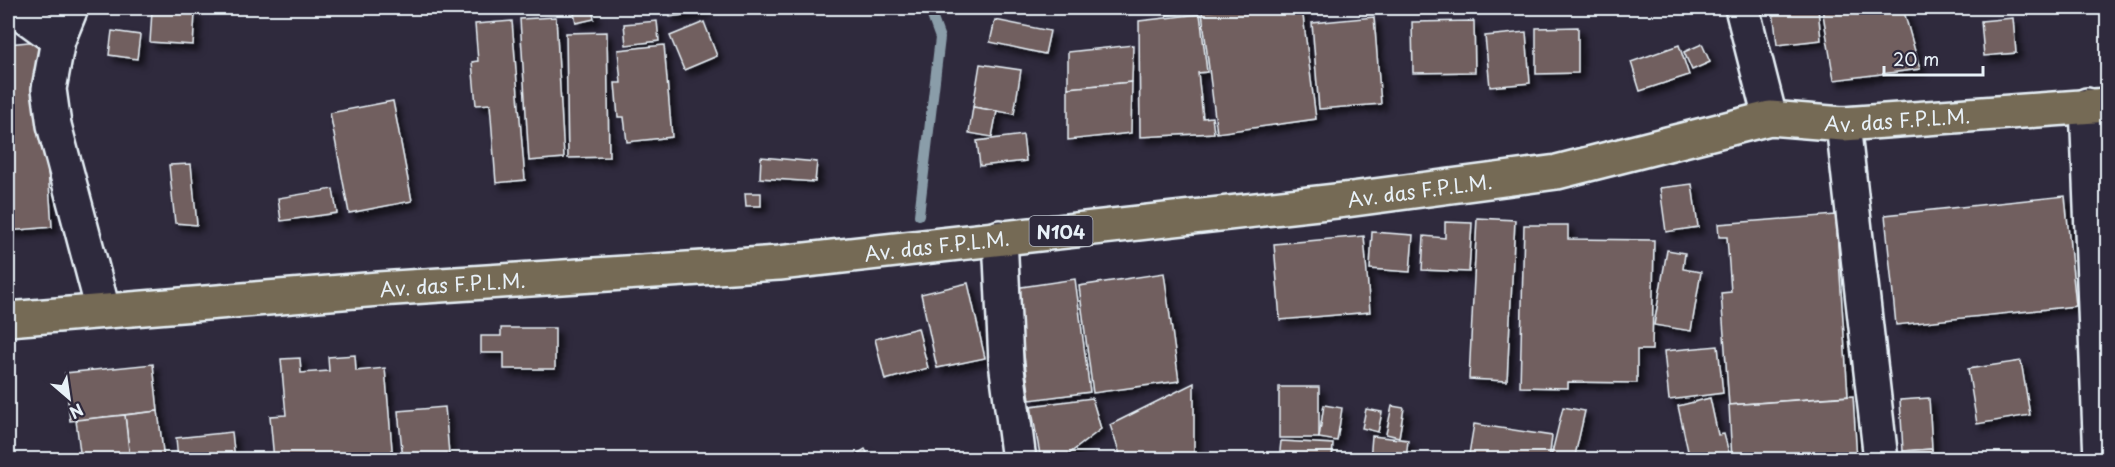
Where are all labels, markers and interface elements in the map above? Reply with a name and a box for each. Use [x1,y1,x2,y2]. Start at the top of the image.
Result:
scale bar [1884,39,1983,77]
text: 20 m [1893,45,1939,72]
street label: Av. das F.P.L.M. [1823,100,1971,139]
street label: Av. das F.P.L.M. [1346,166,1494,215]
road number: N104 [1030,216,1092,246]
street label: Av. das F.P.L.M. [863,222,1011,268]
street label: Av. das F.P.L.M. [379,265,526,304]
north arrow [39,368,99,428]
text: N [65,398,88,426]

